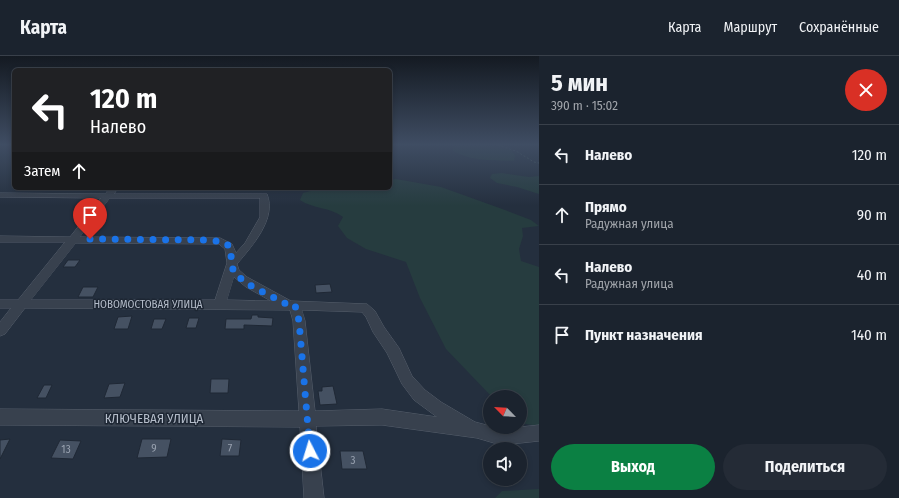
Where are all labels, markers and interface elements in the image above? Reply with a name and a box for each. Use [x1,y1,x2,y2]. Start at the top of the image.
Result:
text: Карта [20,16,67,39]
text: Карта [668,19,701,36]
text: Маршрут [723,19,777,36]
text: Сохранённые [799,19,879,36]
text: 5 мин [551,69,608,97]
button: close [845,69,887,111]
text: 120 m [90,82,157,115]
icon: left [24,84,76,136]
text: 390 m · 15:02 [551,98,618,113]
text: Налево [90,116,146,138]
icon: left [551,144,573,166]
text: Налево [585,146,632,164]
text: 120 m [852,146,887,164]
icon: ahead [68,160,90,182]
text: Затем [24,162,60,180]
pin [73,198,107,239]
text: Прямо [585,198,627,216]
icon: arrive [79,204,101,226]
icon: ahead [551,204,573,226]
text: 90 m [857,206,887,224]
text: Радужная улица [585,216,674,231]
text: Налево [585,258,632,276]
icon: left [551,264,573,286]
text: 40 m [857,266,887,284]
text: Радужная улица [585,276,674,291]
street label: НОВОМОСТОВАЯ УЛИЦА [93,298,203,311]
icon: arrive [551,324,573,346]
text: Пункт назначения [585,326,703,344]
text: 140 m [851,326,887,344]
north arrow [483,390,527,434]
map controls [483,390,527,486]
street label: КЛЮЧЕВАЯ УЛИЦА [105,411,204,426]
position arrow [289,430,331,472]
house number: 9 [151,442,157,455]
house number: 7 [228,442,233,455]
button: sound [483,442,527,486]
house number: 13 [61,443,71,456]
button: Выход [551,444,715,490]
button: Поделиться [723,444,887,490]
house number: 3 [351,454,356,467]

